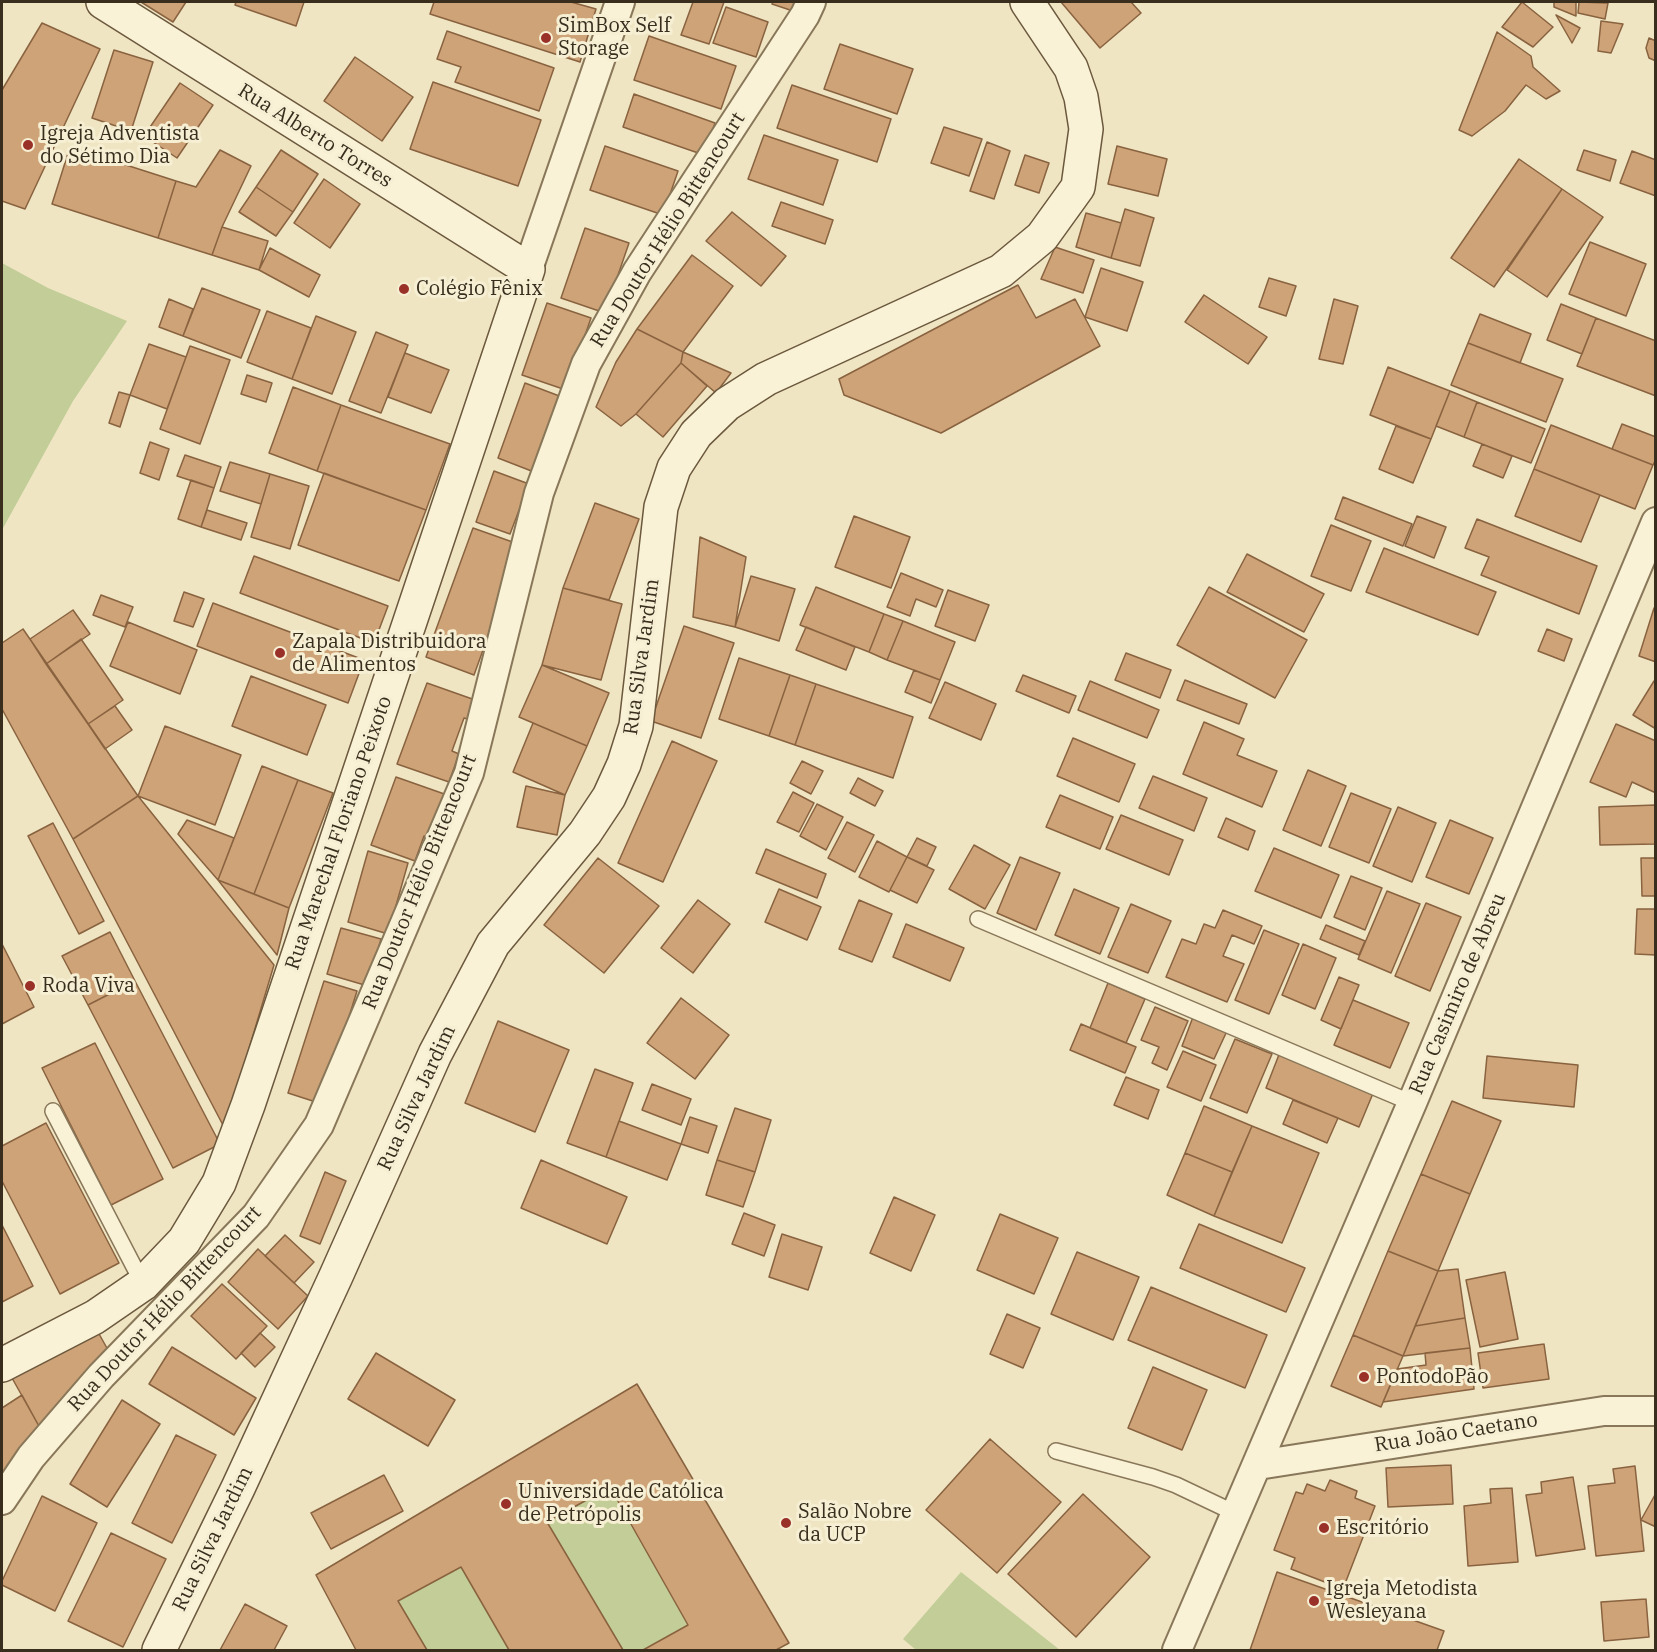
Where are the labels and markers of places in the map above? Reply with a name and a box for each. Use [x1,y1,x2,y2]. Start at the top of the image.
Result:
place label: SimBox Self Storage [558,14,671,61]
marker: SimBox Self Storage [539,31,553,45]
place label: Igreja Adventista do Sétimo Dia [40,122,200,169]
marker: Igreja Adventista do Sétimo Dia [21,138,35,152]
place label: Colégio Fênix [416,277,543,301]
marker: Colégio Fênix [397,282,411,296]
place label: Zapala Distribuidora de Alimentos [292,630,487,677]
marker: Zapala Distribuidora de Alimentos [273,646,287,660]
place label: Roda Viva [42,974,135,998]
marker: Roda Viva [23,979,37,993]
place label: PontodoPão [1376,1365,1489,1389]
marker: PontodoPão [1357,1370,1371,1384]
place label: Universidade Católica de Petrópolis [518,1480,724,1527]
marker: Universidade Católica de Petrópolis [499,1497,513,1511]
place label: Salão Nobre da UCP [798,1500,912,1547]
marker: Salão Nobre da UCP [779,1516,793,1530]
place label: Escritório [1336,1516,1429,1540]
marker: Escritório [1317,1521,1331,1535]
place label: Igreja Metodista Wesleyana [1326,1577,1478,1624]
marker: Igreja Metodista Wesleyana [1307,1594,1321,1608]

